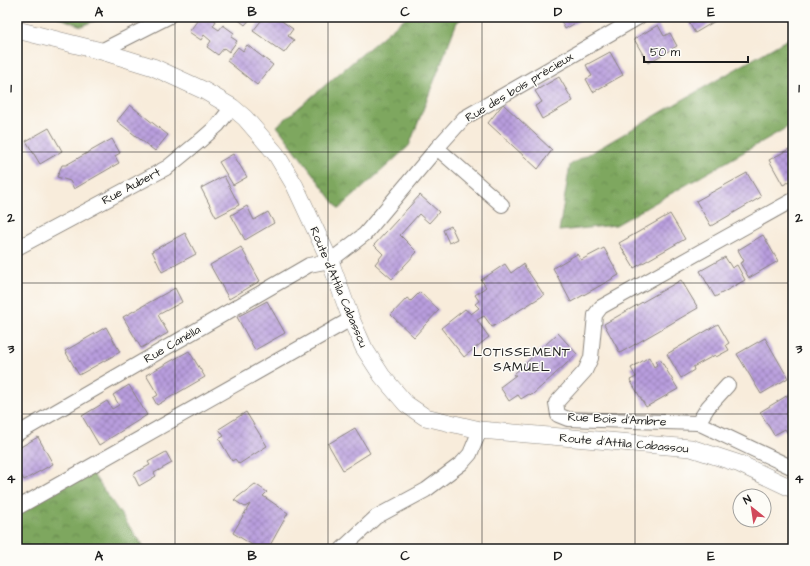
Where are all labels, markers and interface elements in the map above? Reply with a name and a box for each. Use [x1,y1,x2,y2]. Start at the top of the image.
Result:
text: A [95,3,104,21]
text: B [247,3,257,21]
text: C [400,3,410,21]
text: D [554,3,563,21]
text: E [707,3,715,21]
scale bar [644,38,748,64]
text: 50 m [650,44,681,61]
street label: Rue des bois précieux [462,48,577,126]
text: 1 [10,79,12,97]
text: 1 [798,79,800,97]
street label: Rue Aubert [99,164,164,209]
text: 2 [6,209,15,227]
text: 2 [794,209,803,227]
street label: Route d'Attila Cabassou [305,224,372,350]
street label: Rue Canélla [141,321,204,368]
text: 3 [7,340,15,358]
text: 3 [795,340,803,358]
district label: LOTISSEMENT SAMUEL [473,343,571,376]
street label: Rue Bois d'Ambre [567,408,667,431]
street label: Route d'Attila Cabassou [558,429,689,458]
text: 4 [7,470,16,488]
text: 4 [795,470,804,488]
north arrow [732,488,772,528]
text: N [741,492,754,508]
text: A [95,547,104,565]
text: B [247,547,257,565]
text: C [400,547,410,565]
text: D [554,547,563,565]
text: E [707,547,715,565]

